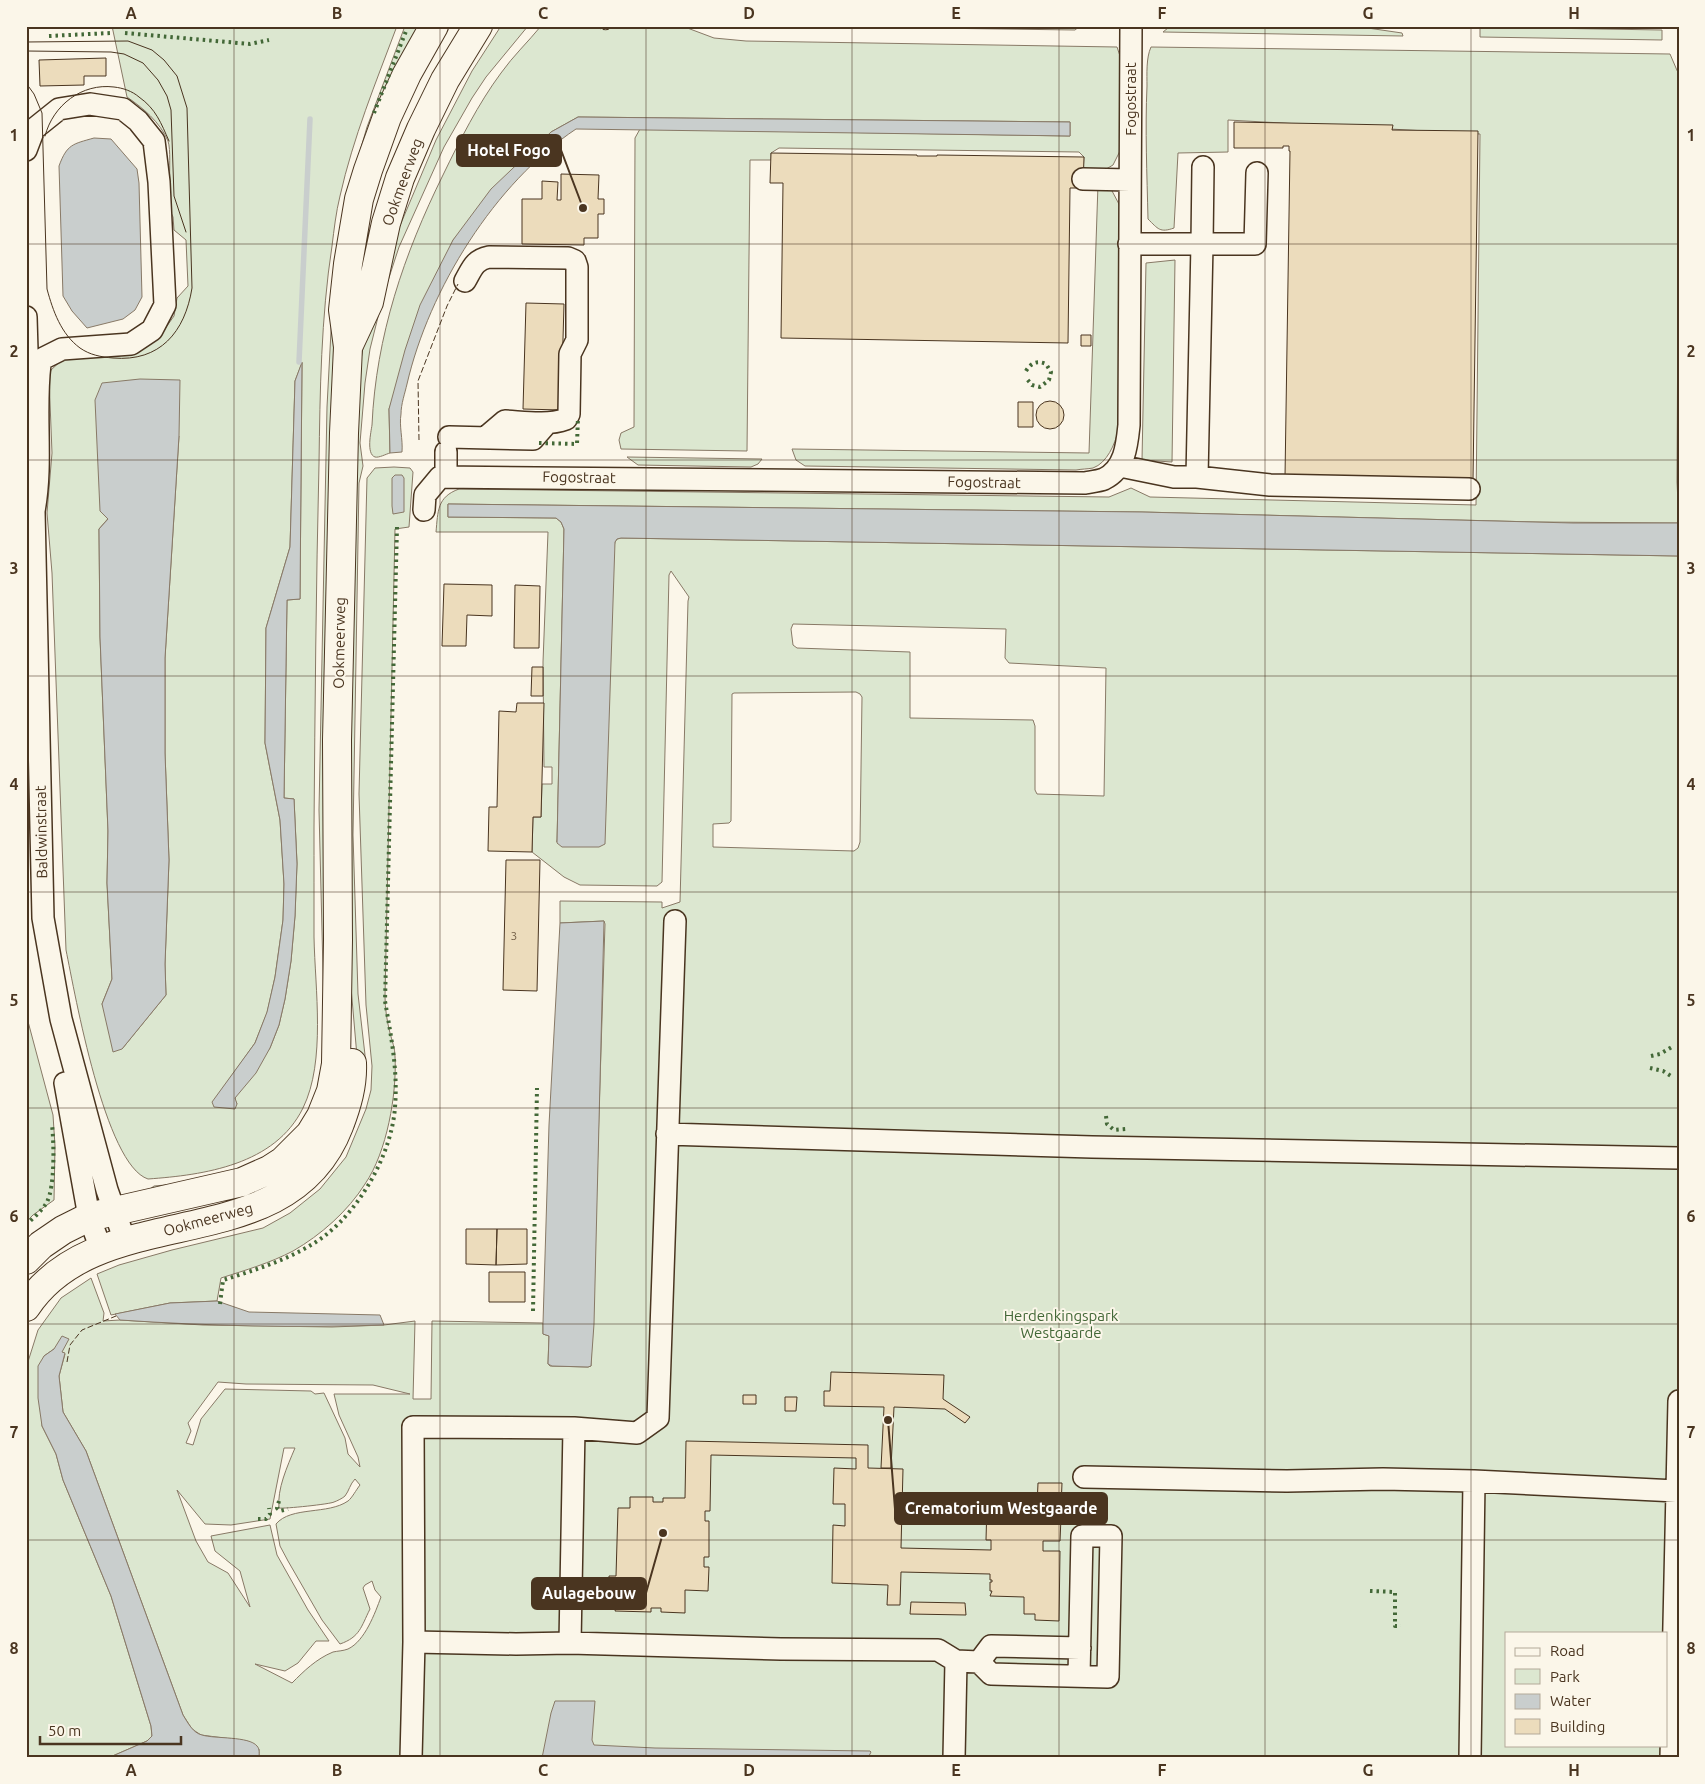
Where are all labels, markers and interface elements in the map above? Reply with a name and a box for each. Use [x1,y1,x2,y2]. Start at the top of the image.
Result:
text: A [125,4,137,22]
text: B [332,4,342,22]
text: C [538,4,548,22]
text: D [743,4,755,22]
text: E [951,4,961,22]
text: F [1158,4,1167,22]
text: G [1362,4,1374,22]
text: H [1568,4,1580,22]
street label: Fogostraat [1122,62,1139,136]
text: 1 [9,126,19,144]
text: 1 [1686,126,1696,144]
callout: Hotel Fogo [457,135,561,166]
street label: Ookmeerweg [378,136,426,228]
text: Hotel Fogo [467,141,551,159]
text: 2 [9,342,19,360]
text: 2 [1686,342,1696,360]
street label: Fogostraat [542,468,616,486]
street label: Fogostraat [947,473,1021,491]
text: 3 [9,559,19,577]
text: 3 [1686,559,1696,577]
street label: Ookmeerweg [330,597,348,689]
text: 4 [9,775,19,793]
text: 4 [1686,775,1696,793]
street label: Baldwinstraat [32,785,50,879]
house number: 3 [511,929,517,942]
text: 5 [9,991,19,1009]
text: 5 [1686,991,1696,1009]
street label: Ookmeerweg [161,1199,255,1239]
text: 6 [9,1207,19,1225]
text: 6 [1686,1207,1696,1225]
park label: Herdenkingspark Westgaarde [1004,1307,1119,1341]
text: 7 [9,1423,19,1441]
text: 7 [1686,1423,1696,1441]
callout: Crematorium Westgaarde [895,1493,1107,1524]
text: Crematorium Westgaarde [905,1499,1097,1517]
callout: Aulagebouw [532,1578,646,1609]
text: Aulagebouw [542,1584,636,1602]
legend [1505,1632,1668,1746]
text: 8 [9,1639,19,1657]
text: 8 [1686,1639,1696,1657]
text: Road [1550,1642,1585,1659]
text: Park [1550,1668,1580,1685]
text: Water [1550,1692,1591,1709]
scale bar [40,1714,181,1746]
text: Building [1550,1718,1605,1735]
text: 50 m [48,1722,81,1739]
text: A [125,1761,137,1779]
text: B [332,1761,342,1779]
text: C [538,1761,548,1779]
text: D [743,1761,755,1779]
text: E [951,1761,961,1779]
text: F [1158,1761,1167,1779]
text: G [1362,1761,1374,1779]
text: H [1568,1761,1580,1779]

